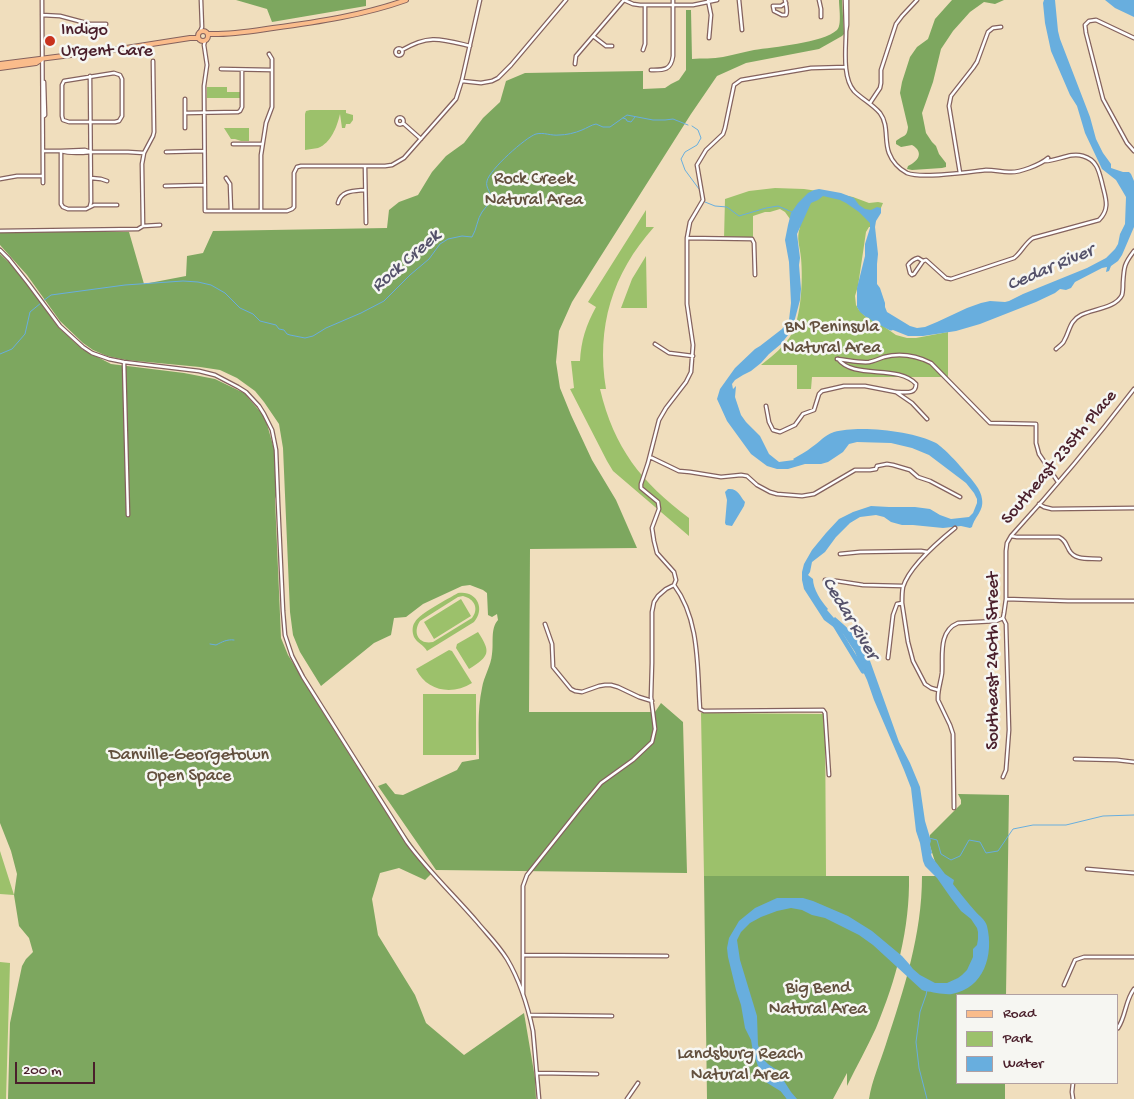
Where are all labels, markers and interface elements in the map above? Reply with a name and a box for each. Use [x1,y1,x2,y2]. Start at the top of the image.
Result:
place label: Indigo Urgent Care [61,20,153,62]
marker: Indigo Urgent Care [43,34,57,48]
park label: Rock Creek Natural Area [485,169,583,212]
water label: Rock Creek [368,226,446,298]
water label: Cedar River [1004,241,1098,297]
park label: BN Peninsula Natural Area [783,317,881,359]
street label: Southeast 235th Place [997,386,1123,530]
street label: Southeast 240th Street [983,572,1005,750]
water label: Cedar River [816,574,882,664]
park label: Danville-Georgetown Open Space [109,745,269,788]
park label: Big Bend Natural Area [769,978,867,1021]
legend [956,994,1119,1084]
text: Road [1003,1005,1036,1023]
text: Park [1003,1030,1032,1048]
park label: Landsburg Reach Natural Area [677,1044,803,1086]
scale bar [18,1052,98,1084]
text: Water [1003,1055,1043,1073]
text: 200 m [23,1062,62,1080]

